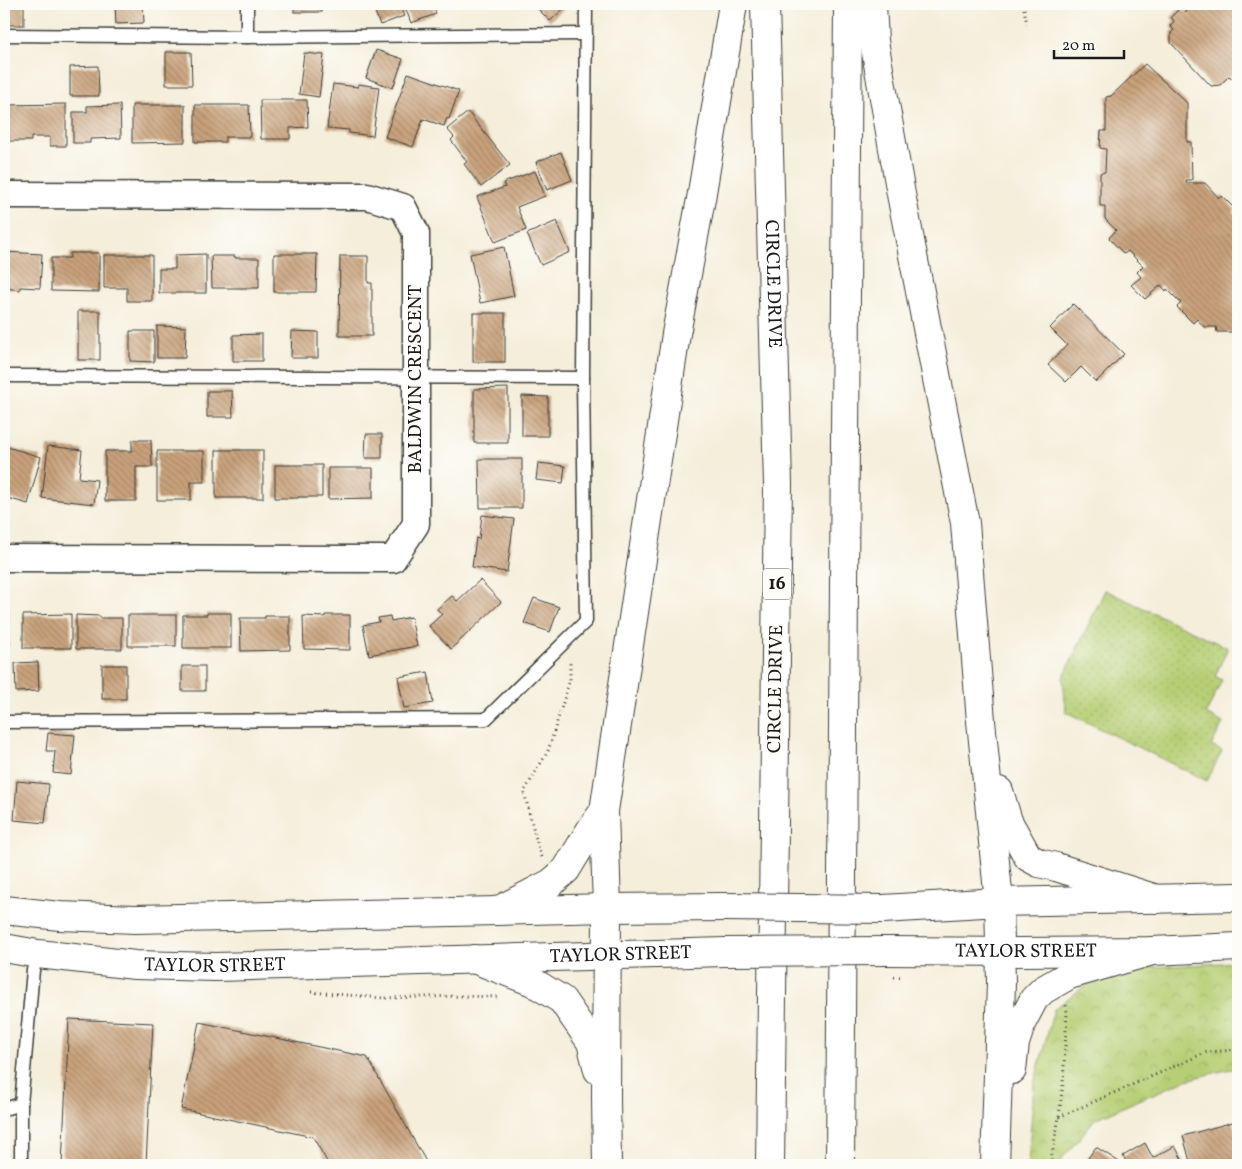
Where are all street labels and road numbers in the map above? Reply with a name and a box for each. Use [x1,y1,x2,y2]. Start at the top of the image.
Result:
street label: CIRCLE DRIVE [758,219,787,348]
street label: BALDWIN CRESCENT [403,285,429,473]
road number: 16 [763,568,791,600]
street label: CIRCLE DRIVE [762,625,790,753]
street label: TAYLOR STREET [955,938,1097,965]
street label: TAYLOR STREET [549,940,692,970]
street label: TAYLOR STREET [144,952,286,980]

